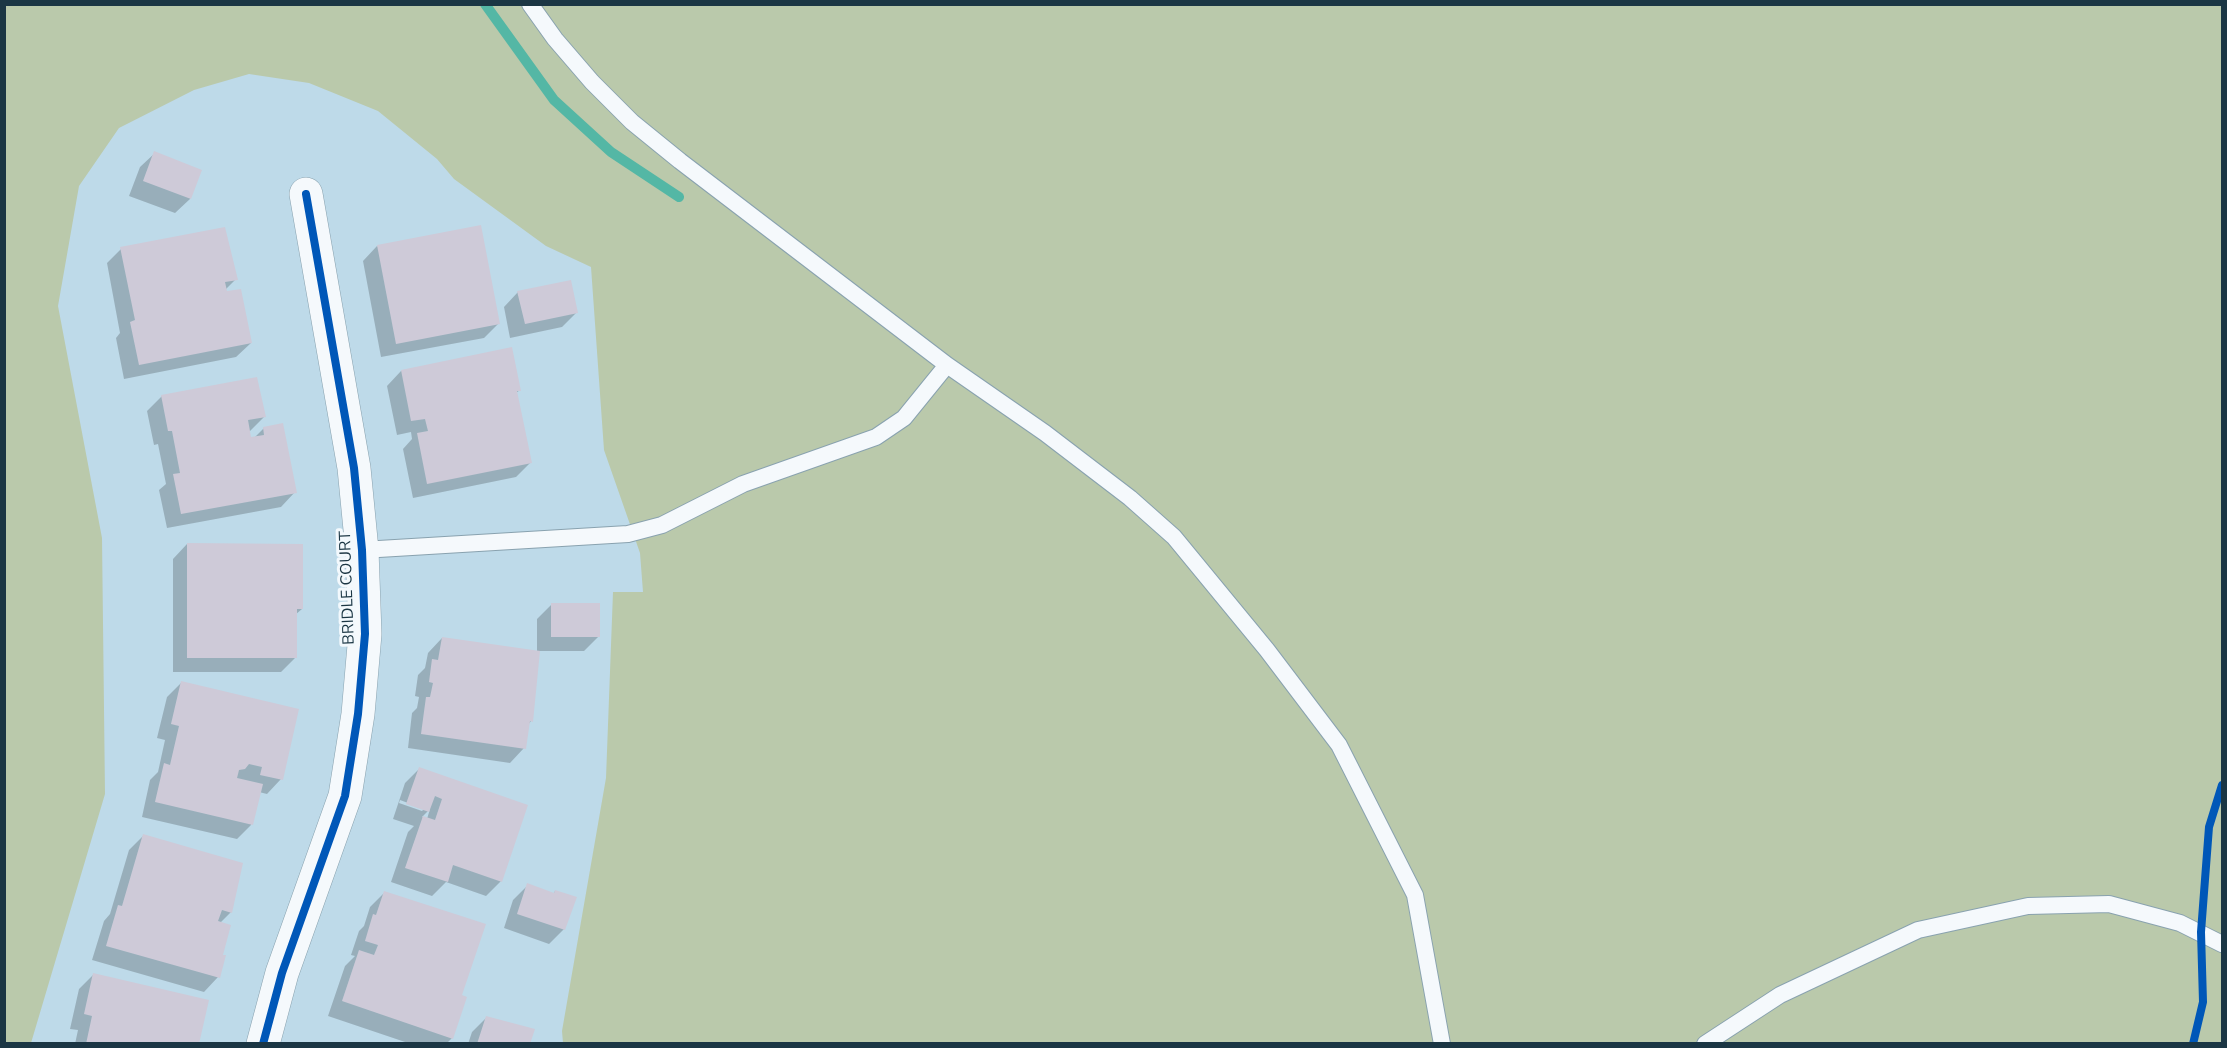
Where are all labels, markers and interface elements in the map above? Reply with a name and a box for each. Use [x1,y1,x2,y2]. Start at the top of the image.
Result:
street label: BRIDLE COURT [336,531,360,645]

